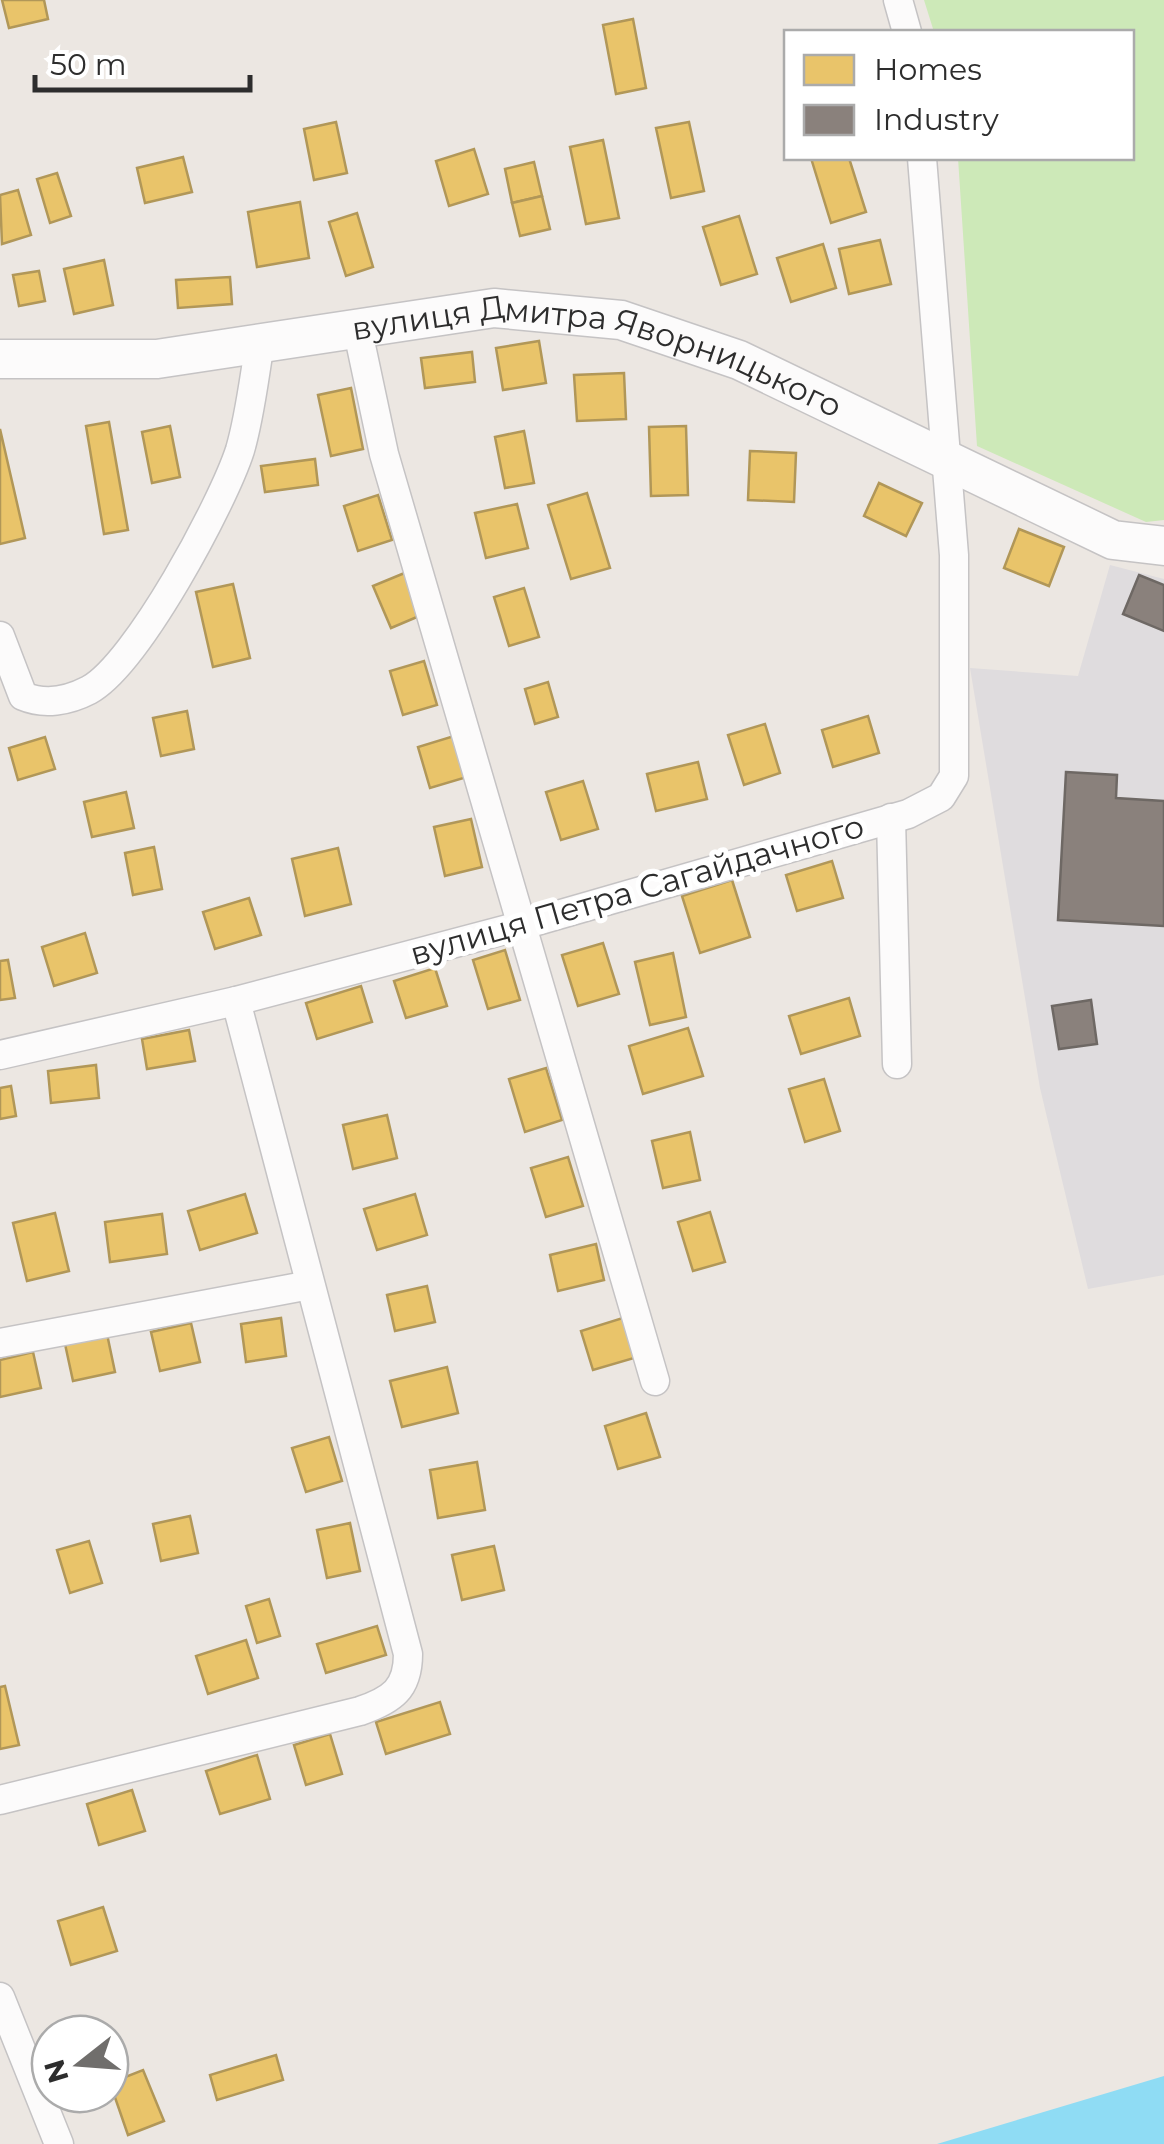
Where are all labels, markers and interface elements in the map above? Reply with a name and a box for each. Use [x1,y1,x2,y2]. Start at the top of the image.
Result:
scale bar [35,30,250,92]
legend [784,30,1134,160]
text: 50 m [50,46,127,83]
text: Homes [874,51,982,88]
text: Industry [874,101,999,138]
street label: вулиця Дмитра Яворницького [349,287,848,426]
street label: вулиця Петра Сагайдачного [405,806,868,973]
north arrow [30,2014,130,2114]
text: N [37,2056,76,2087]

